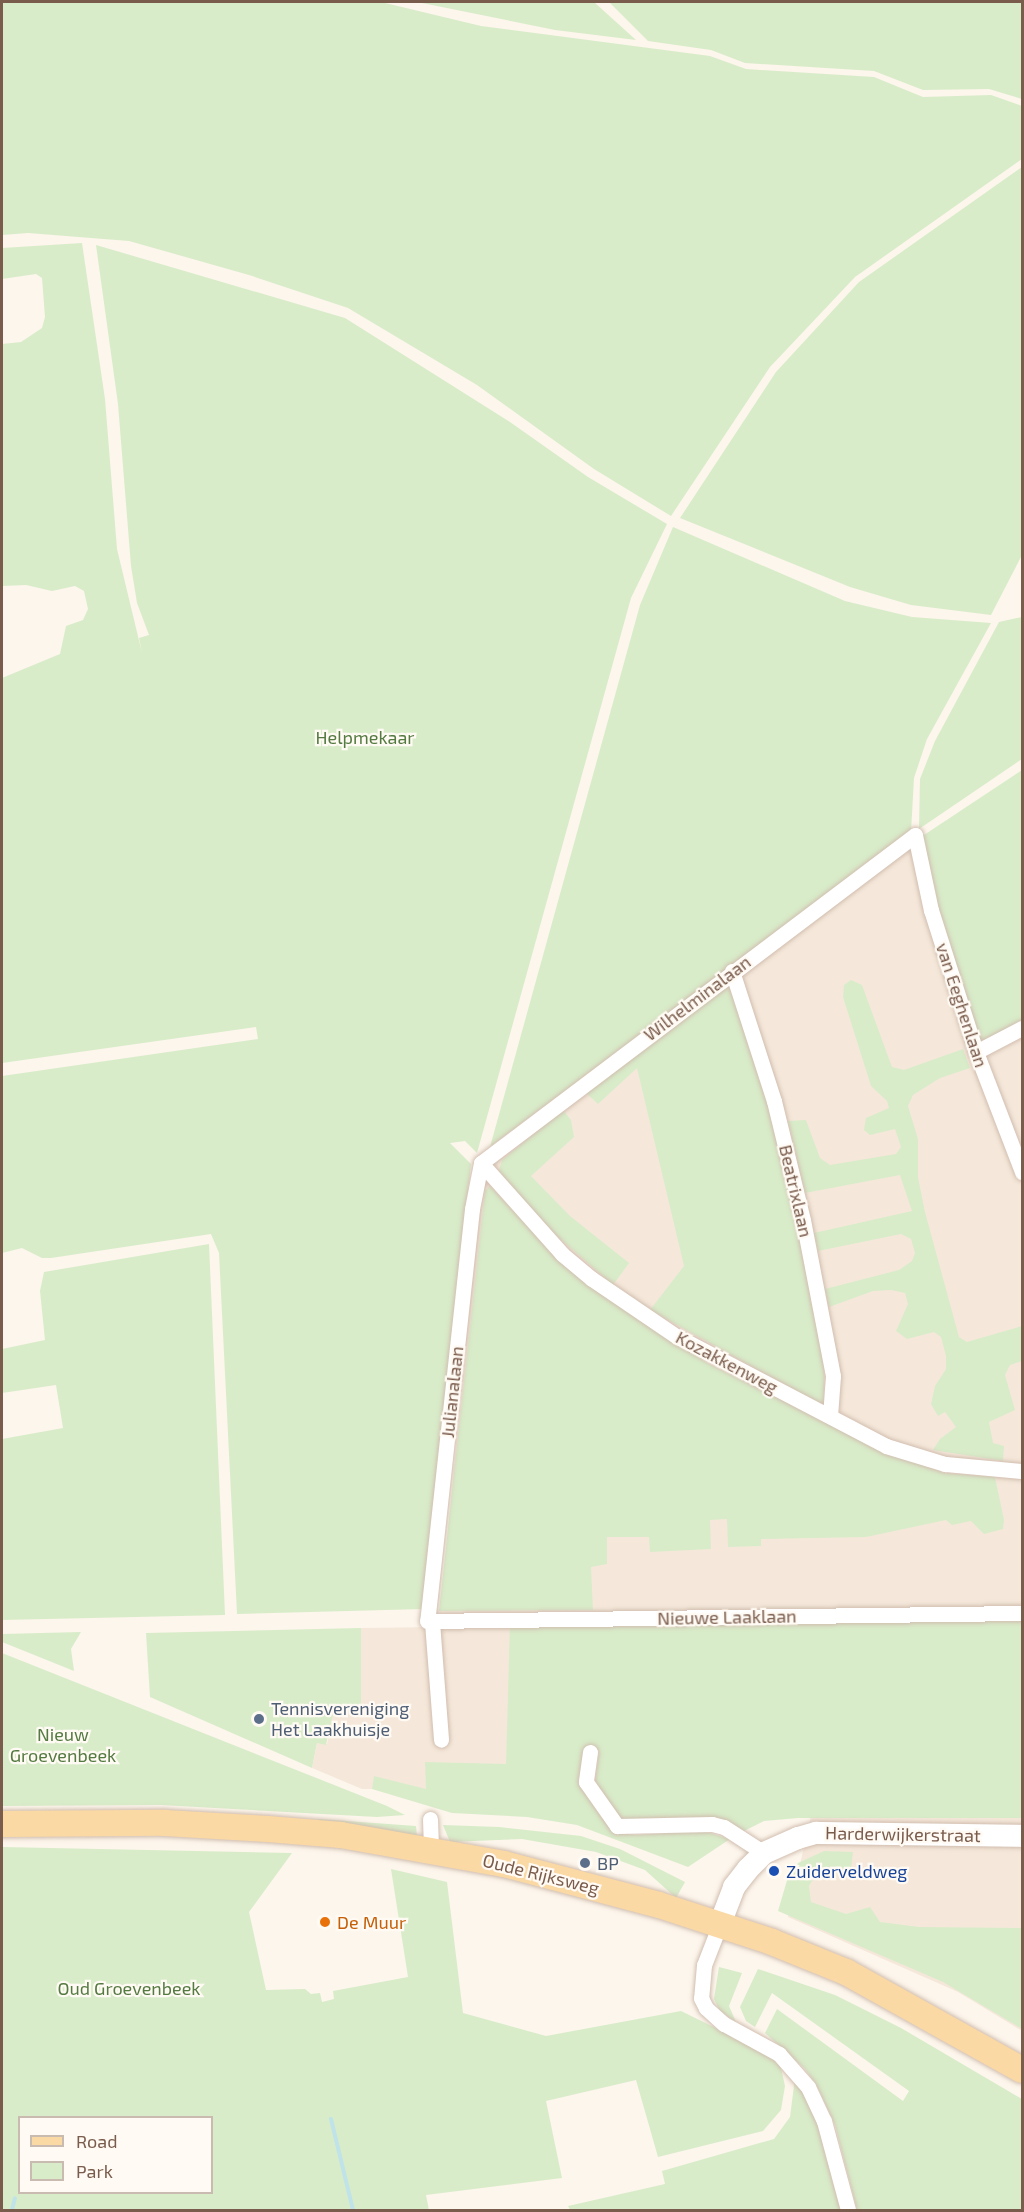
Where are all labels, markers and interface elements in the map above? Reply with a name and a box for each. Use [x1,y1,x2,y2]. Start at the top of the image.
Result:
park label: Helpmekaar [315,726,415,748]
street label: van Eeghenlaan [932,940,992,1070]
street label: Wilhelminalaan [639,951,755,1045]
street label: Beatrixlaan [775,1143,817,1239]
street label: Kozakkenweg [672,1326,782,1398]
street label: Julianalaan [436,1345,468,1439]
street label: Nieuwe Laaklaan [657,1605,797,1629]
place label: Tennisvereniging Het Laakhuisje [271,1698,409,1740]
marker: Tennisvereniging Het Laakhuisje [252,1712,266,1726]
park label: Nieuw Groevenbeek [10,1724,116,1766]
street label: Harderwijkerstraat [825,1822,981,1846]
street label: Oude Rijksweg [481,1849,601,1899]
place label: BP [597,1852,619,1874]
marker: BP [578,1856,592,1870]
place label: Zuiderveldweg [786,1860,907,1882]
marker: Zuiderveldweg [767,1864,781,1878]
place label: De Muur [337,1911,406,1933]
marker: De Muur [318,1915,332,1929]
park label: Oud Groevenbeek [57,1977,201,1999]
legend [18,2116,213,2194]
text: Road [76,2130,117,2152]
text: Park [76,2160,113,2182]

